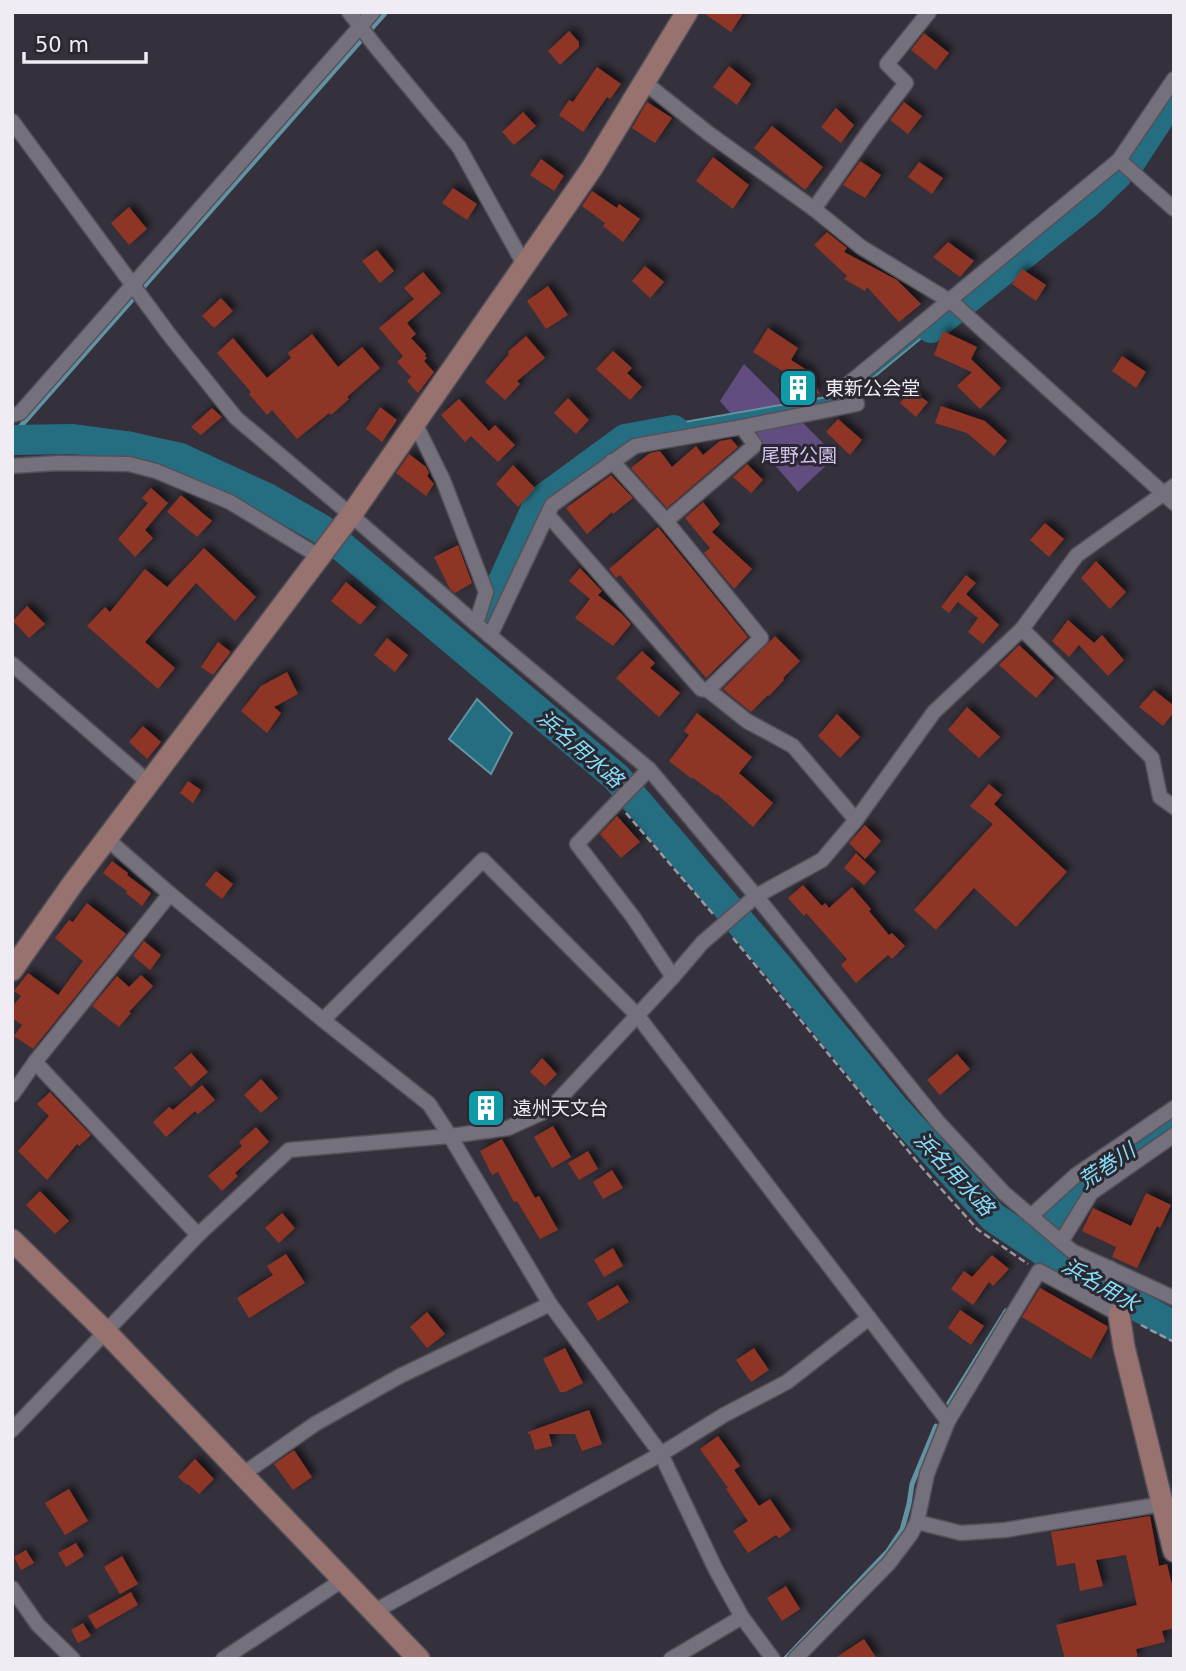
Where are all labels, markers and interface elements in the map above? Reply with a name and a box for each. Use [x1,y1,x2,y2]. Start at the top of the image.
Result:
scale bar [24,21,147,65]
text: 50 m [35,33,89,57]
building icon: 東新公会堂 [777,367,819,409]
place label: 東新公会堂 [825,377,920,399]
park label: 尾野公園 [761,444,837,466]
water label: 浜名用水路 [533,706,629,794]
building icon: 遠州天文台 [465,1087,507,1129]
place label: 遠州天文台 [513,1097,608,1119]
water label: 浜名用水路 [909,1127,1000,1222]
water label: 荒巻川 [1074,1137,1141,1194]
water label: 浜名用水 [1058,1254,1144,1317]

